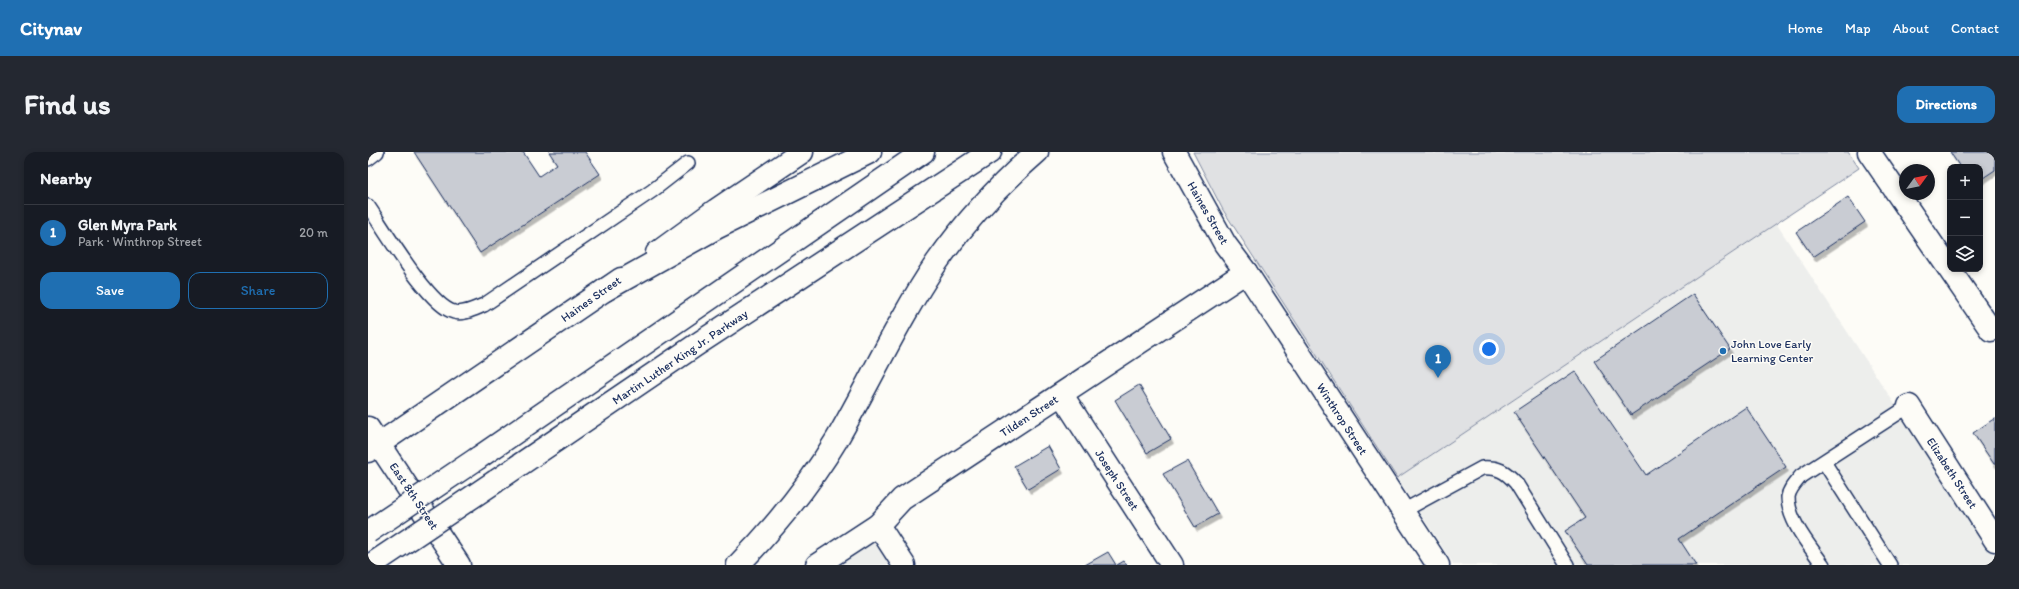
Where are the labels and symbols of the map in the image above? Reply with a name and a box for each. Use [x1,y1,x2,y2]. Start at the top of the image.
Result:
north arrow [1899,164,1935,200]
street label: Haines Street [1184,179,1232,247]
street label: Haines Street [558,273,624,325]
street label: Martin Luther King Jr. Parkway [610,306,751,408]
place label: John Love Early Learning Center [1731,337,1814,365]
your location [1479,339,1499,359]
pin: 1 [1425,345,1451,378]
marker: John Love Early Learning Center [1718,346,1728,356]
street label: Winthrop Street [1314,381,1371,458]
street label: Tilden Street [997,392,1061,440]
street label: Elizabeth Street [1924,435,1980,512]
street label: Joseph Street [1092,447,1142,513]
street label: East 8th Street [387,460,442,532]

